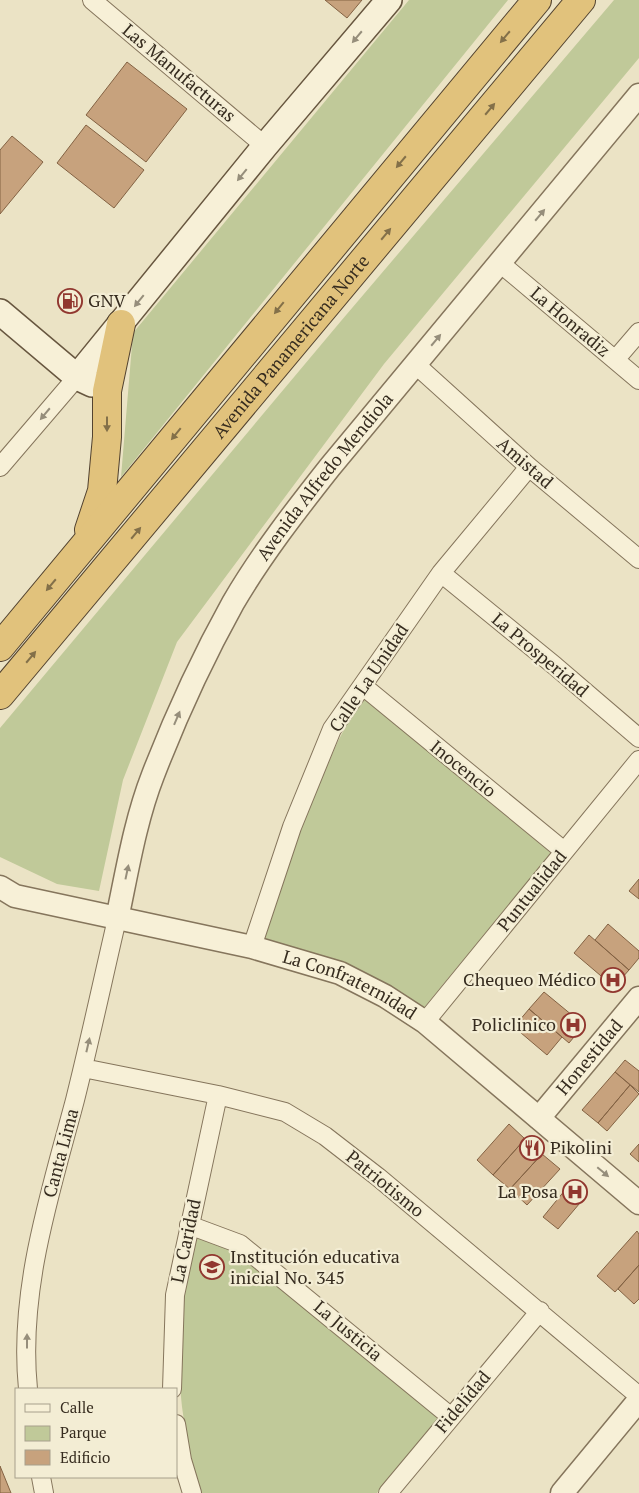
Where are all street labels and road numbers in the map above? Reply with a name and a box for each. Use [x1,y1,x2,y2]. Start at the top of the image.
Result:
street label: Las Manufacturas [118,18,241,127]
street label: Avenida Panamericana Norte [207,249,374,443]
street label: La Honradiz [526,281,616,362]
street label: Avenida Alfredo Mendiola [251,387,398,565]
street label: Amistad [493,431,559,493]
street label: La Prosperidad [487,607,594,702]
street label: Calle La Unidad [323,619,413,736]
street label: Inocencio [426,734,502,802]
street label: Puntualidad [491,845,571,936]
street label: La Confraternidad [280,944,422,1025]
street label: Honestidad [550,1014,627,1100]
street label: Canta Lima [37,1105,83,1200]
street label: Patriotismo [342,1144,430,1222]
street label: La Caridad [164,1197,206,1285]
street label: La Justicia [309,1294,388,1366]
street label: Fidelidad [429,1365,495,1437]

